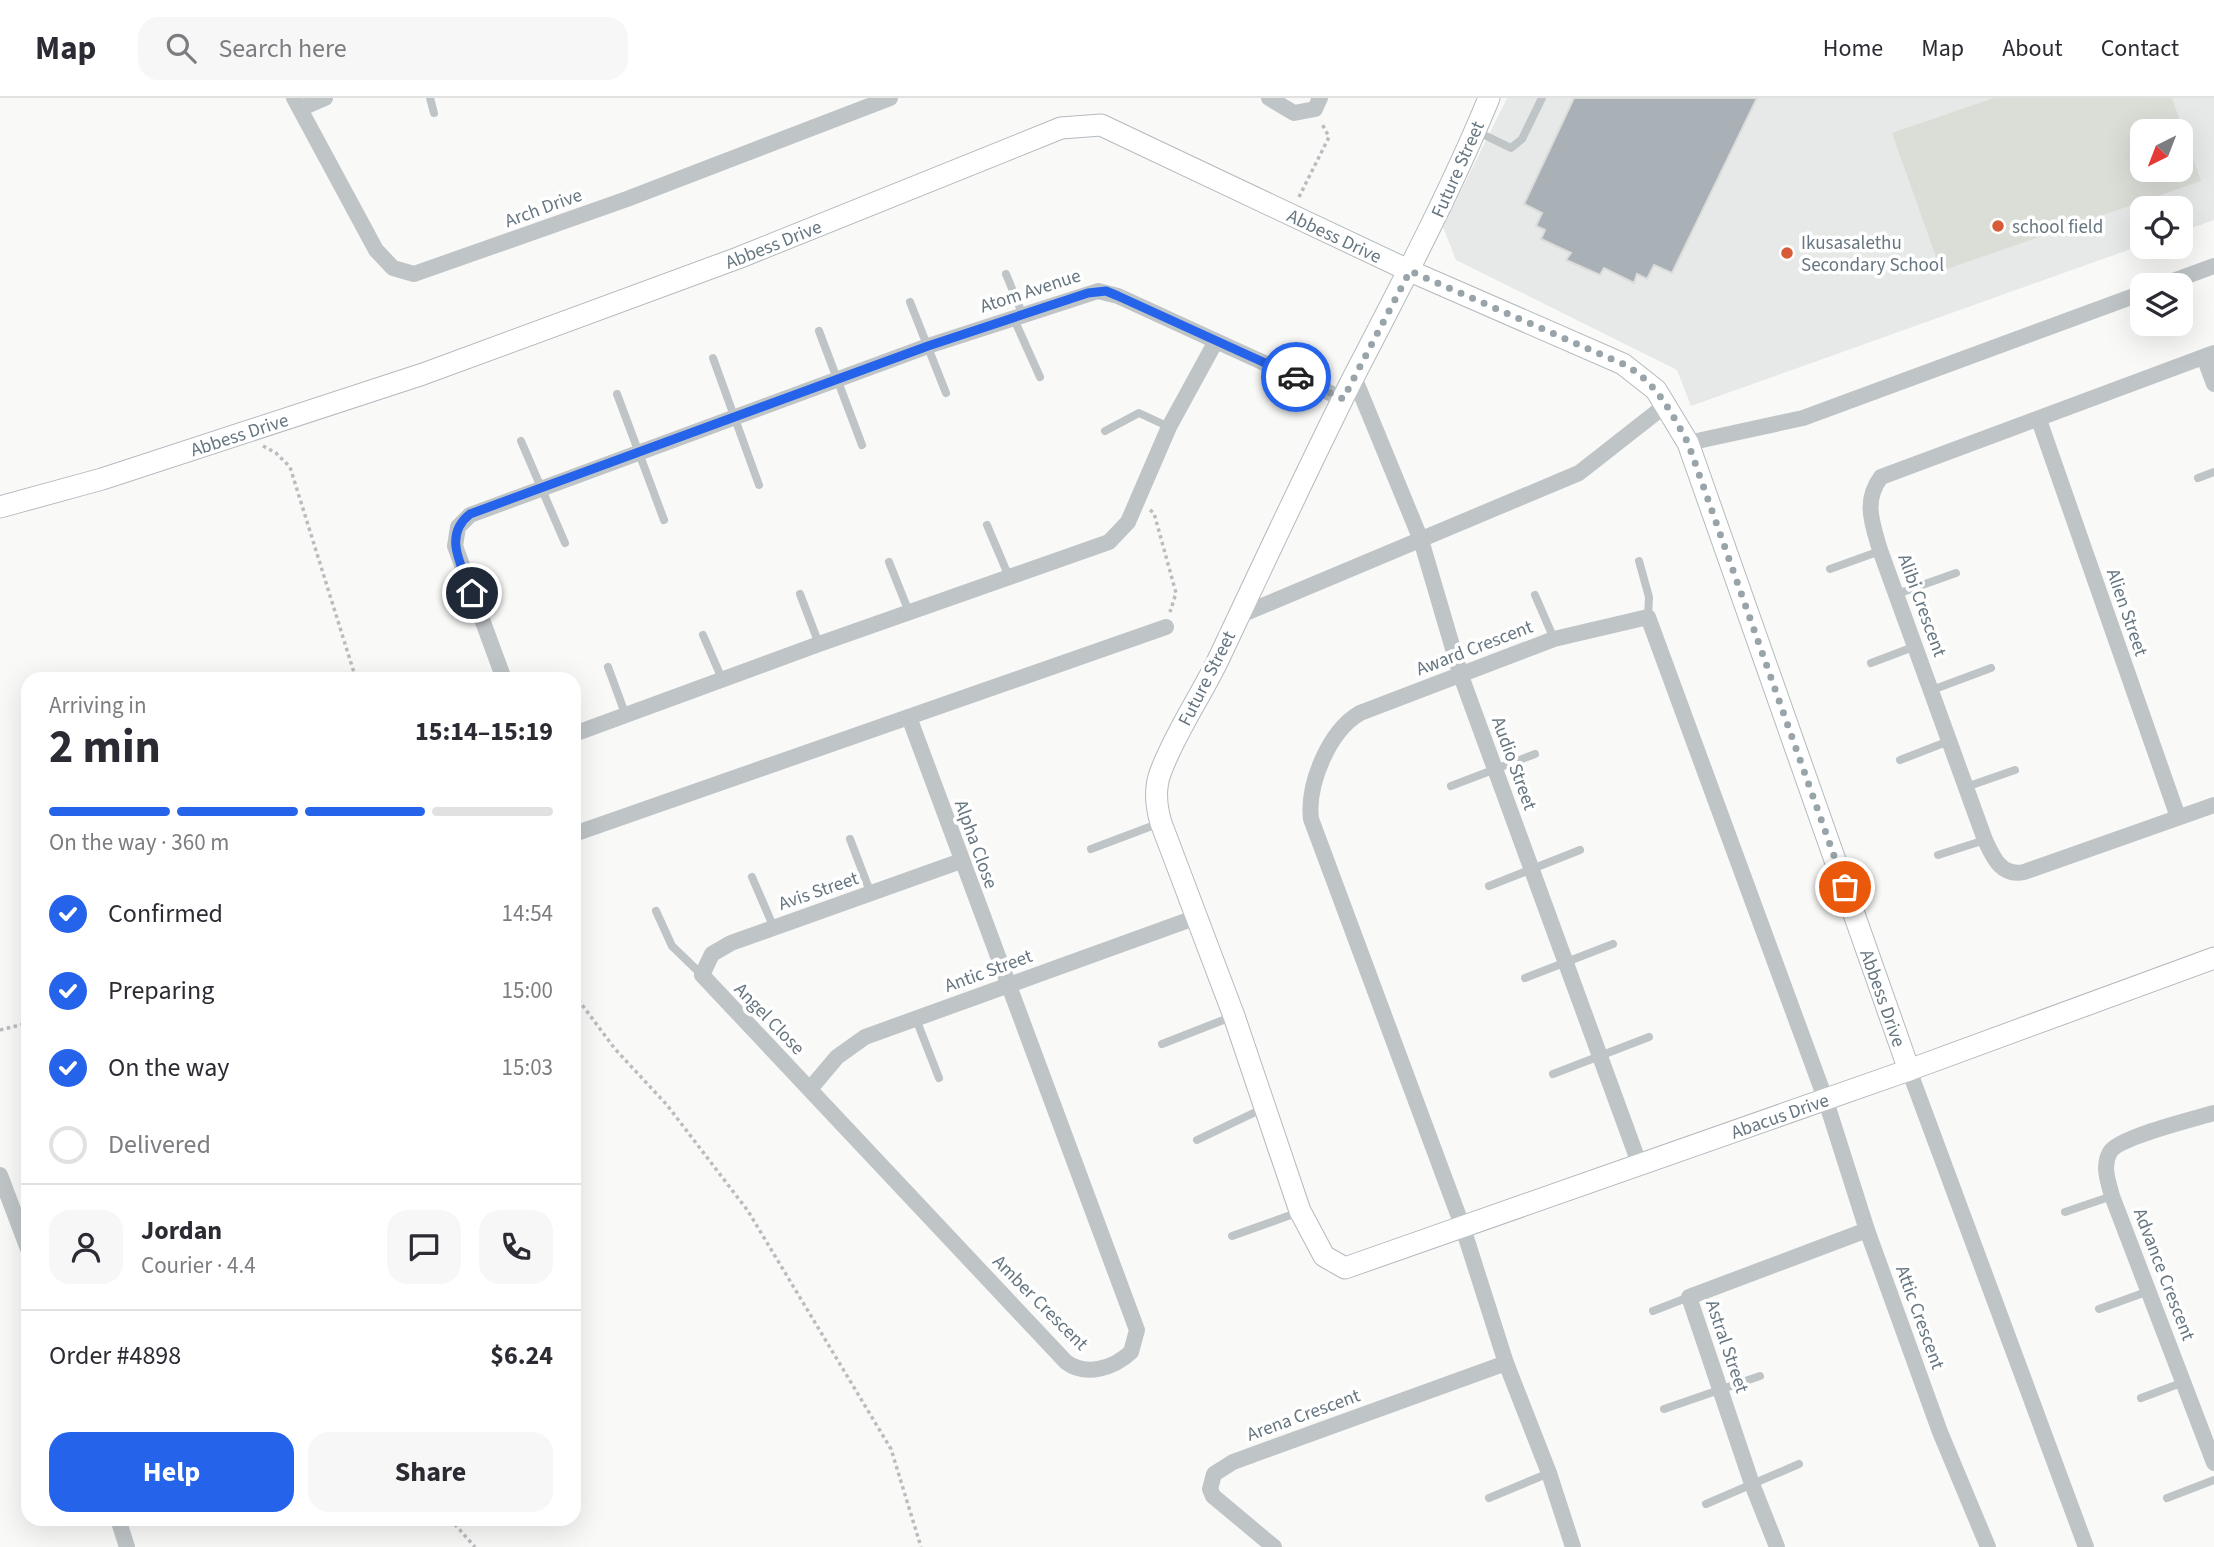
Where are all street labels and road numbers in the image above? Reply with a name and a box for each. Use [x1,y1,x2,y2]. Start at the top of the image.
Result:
street label: Future Street [1425,116,1492,222]
street label: Arch Drive [501,182,586,235]
street label: Abbess Drive [1282,203,1386,271]
street label: Abbess Drive [722,214,826,277]
street label: Atom Avenue [977,262,1084,320]
street label: Abbess Drive [187,407,292,464]
street label: Alibi Crescent [1890,550,1953,661]
street label: Alien Street [2099,565,2154,660]
street label: Award Crescent [1412,614,1537,683]
street label: Future Street [1172,626,1243,731]
street label: Audio Street [1484,713,1543,814]
street label: Alpha Close [947,796,1004,893]
street label: Avis Street [775,865,863,918]
street label: Antic Street [941,943,1037,1000]
street label: Abbess Drive [1853,946,1912,1051]
street label: Angel Close [727,977,810,1061]
street label: Abacus Drive [1728,1087,1833,1146]
street label: Advance Crescent [2126,1204,2201,1345]
street label: Amber Crescent [986,1249,1094,1357]
street label: Attic Crescent [1888,1262,1951,1374]
street label: Astral Street [1698,1296,1755,1397]
street label: Arena Crescent [1243,1382,1365,1448]

